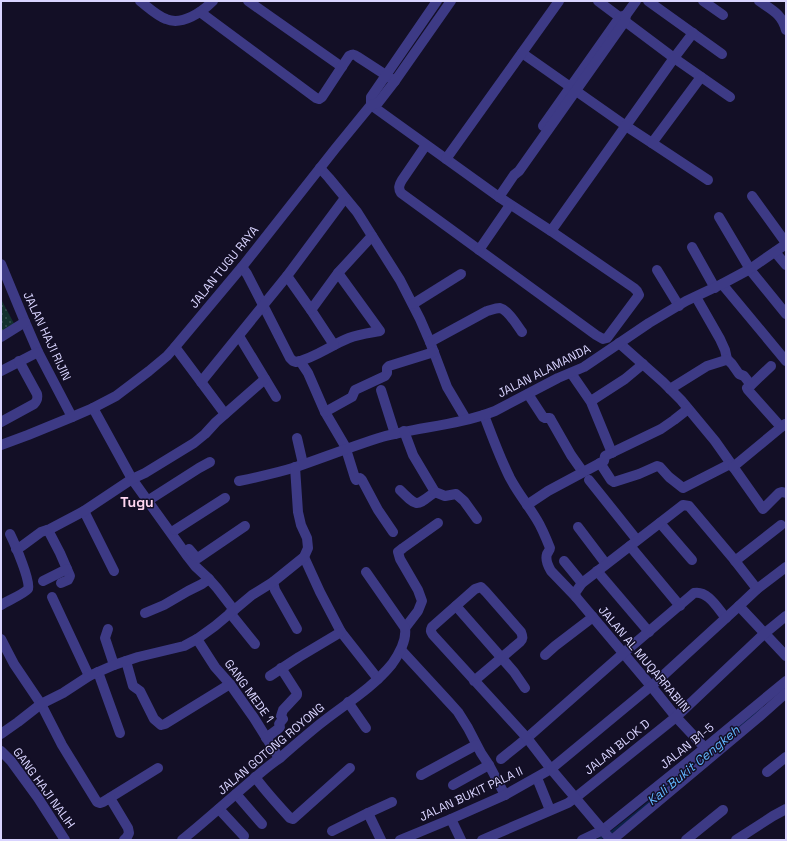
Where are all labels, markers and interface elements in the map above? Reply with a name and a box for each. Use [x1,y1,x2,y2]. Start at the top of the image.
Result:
street label: JALAN TUGU RAYA [186,222,262,311]
street label: JALAN HAJI RIJIN [19,289,75,383]
street label: JALAN ALAMANDA [495,340,594,401]
district label: Tugu [120,493,154,511]
street label: JALAN AL MUQARRABIIN [595,602,693,716]
street label: GANG MEDE 1 [221,656,277,726]
street label: JALAN GOTONG ROYONG [214,699,328,798]
street label: JALAN BLOK D [581,716,653,778]
street label: JALAN B1-5 [657,719,717,773]
water label: Kali Bukit Cengkeh [643,721,744,809]
street label: GANG HAJI NALIH [9,745,79,831]
street label: JALAN BUKIT PALA II [417,763,525,825]

